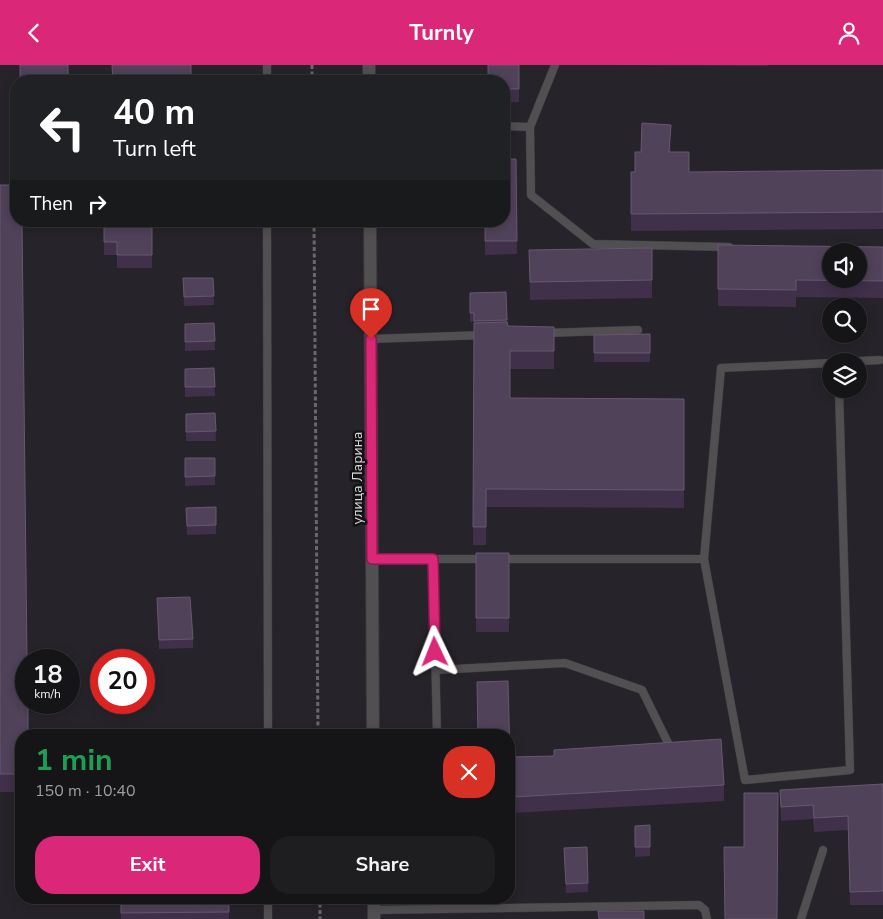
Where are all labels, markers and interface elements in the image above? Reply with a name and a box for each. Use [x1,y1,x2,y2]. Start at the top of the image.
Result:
text: Turnly [409,18,474,48]
icon: back [20,19,48,47]
icon: person [835,19,863,47]
text: 40 m [113,89,195,136]
icon: left [30,95,95,160]
text: Turn left [113,134,196,164]
icon: right [83,190,111,218]
text: Then [30,191,73,217]
map controls [822,243,867,398]
button: sound [822,243,867,288]
pin [350,288,392,339]
icon: arrive [357,295,385,323]
button: search [822,298,867,343]
button: layers [822,353,867,398]
street label: улица Ларина [348,432,367,524]
position arrow [408,625,460,677]
speed limit sign: 20 [90,649,155,714]
text: 18 [32,658,63,692]
text: km/h [34,686,61,702]
text: 1 min [35,740,113,781]
button: close [443,746,495,798]
text: 150 m · 10:40 [35,780,136,802]
button: Exit [35,836,260,894]
button: Share [270,836,495,894]

